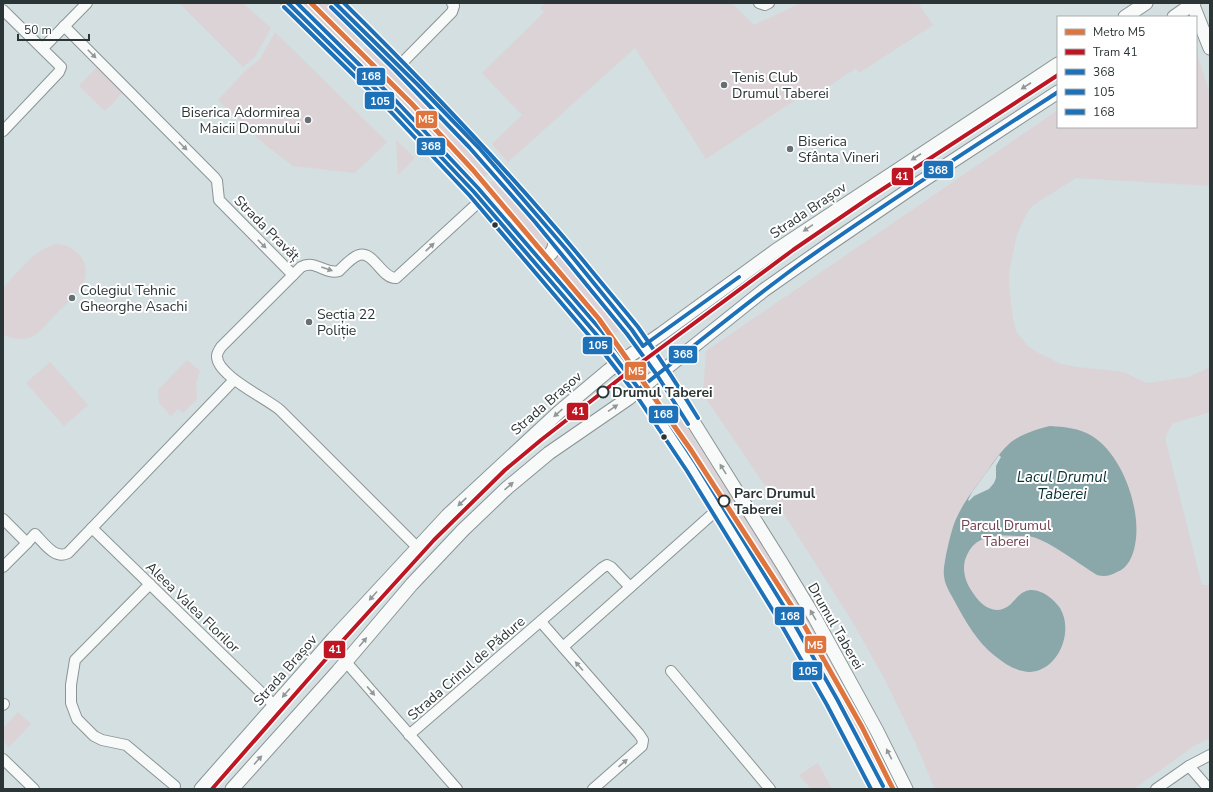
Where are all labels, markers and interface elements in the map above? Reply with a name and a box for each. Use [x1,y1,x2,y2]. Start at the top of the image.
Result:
scale bar [18,16,89,42]
legend [1057,16,1197,128]
text: 50 m [24,22,52,38]
text: Metro M5 [1093,24,1145,40]
text: Tram 41 [1093,44,1138,60]
one-way arrow [87,49,97,59]
text: 368 [1093,64,1115,80]
line badge: 168 [356,67,386,86]
place label: Tenis Club Drumul Taberei [732,68,829,103]
text: 168 [361,69,381,84]
marker: Tenis Club Drumul Taberei [719,80,729,90]
one-way arrow [1021,82,1031,90]
text: 105 [1093,84,1115,100]
line badge: 105 [364,91,395,110]
text: 105 [370,94,390,109]
place label: Biserica Adormirea Maicii Domnului [181,103,300,138]
text: 168 [1093,104,1115,120]
line badge: M5 [415,110,438,129]
text: M5 [418,112,434,127]
marker: Biserica Adormirea Maicii Domnului [303,115,313,125]
place label: Biserica Sfânta Vineri [798,132,879,167]
line badge: 368 [416,137,446,156]
text: 368 [421,139,441,154]
one-way arrow [178,141,188,151]
marker: Biserica Sfânta Vineri [785,144,795,154]
one-way arrow [911,153,922,160]
line badge: 368 [923,160,954,179]
text: 368 [928,163,948,178]
line badge: 41 [891,167,914,186]
text: 41 [895,169,909,184]
street label: Strada Brașov [766,177,851,243]
street label: Strada Pravăț [230,191,304,265]
unlabelled marker [490,220,500,230]
one-way arrow [802,225,814,232]
one-way arrow [257,239,267,249]
one-way arrow [425,242,435,252]
one-way arrow [321,266,333,273]
place label: Colegiul Tehnic Gheorghe Asachi [80,281,187,316]
marker: Colegiul Tehnic Gheorghe Asachi [67,293,77,303]
place label: Secția 22 Poliție [317,305,376,340]
marker: Secția 22 Poliție [304,317,314,327]
line badge: 105 [582,336,613,355]
text: 105 [588,338,608,353]
line badge: 368 [668,345,698,364]
text: 368 [673,347,693,362]
line badge: M5 [624,361,647,381]
text: M5 [628,364,644,379]
street label: Strada Brașov [507,367,587,440]
place label: Drumul Taberei [612,383,713,402]
marker: Drumul Taberei [596,385,610,399]
line badge: 41 [566,402,589,421]
text: 41 [571,404,585,419]
one-way arrow [608,404,619,412]
line badge: 168 [648,405,679,424]
text: 168 [653,407,673,422]
one-way arrow [552,409,563,418]
unlabelled marker [659,432,669,442]
one-way arrow [719,463,726,475]
water label: Lacul Drumul Taberei [1017,467,1107,504]
one-way arrow [504,482,515,491]
place label: Parc Drumul Taberei [734,484,816,519]
marker: Parc Drumul Taberei [717,494,731,508]
one-way arrow [457,497,467,506]
park label: Parcul Drumul Taberei [961,516,1052,551]
street label: Aleea Valea Florilor [142,558,244,657]
street label: Drumul Taberei [803,580,868,673]
one-way arrow [368,591,378,601]
line badge: 168 [774,606,805,626]
text: 168 [780,609,800,624]
one-way arrow [809,609,816,621]
street label: Strada Crinul de Pădure [404,612,529,725]
street label: Strada Brașov [249,630,322,710]
line badge: M5 [804,635,827,654]
one-way arrow [358,636,367,647]
text: M5 [807,638,823,653]
line badge: 41 [323,640,346,659]
text: 41 [328,642,342,657]
one-way arrow [575,660,584,671]
line badge: 105 [792,661,823,681]
text: 105 [798,664,818,679]
one-way arrow [367,686,376,696]
one-way arrow [282,688,291,698]
one-way arrow [886,748,892,760]
one-way arrow [253,755,263,765]
one-way arrow [617,759,628,768]

